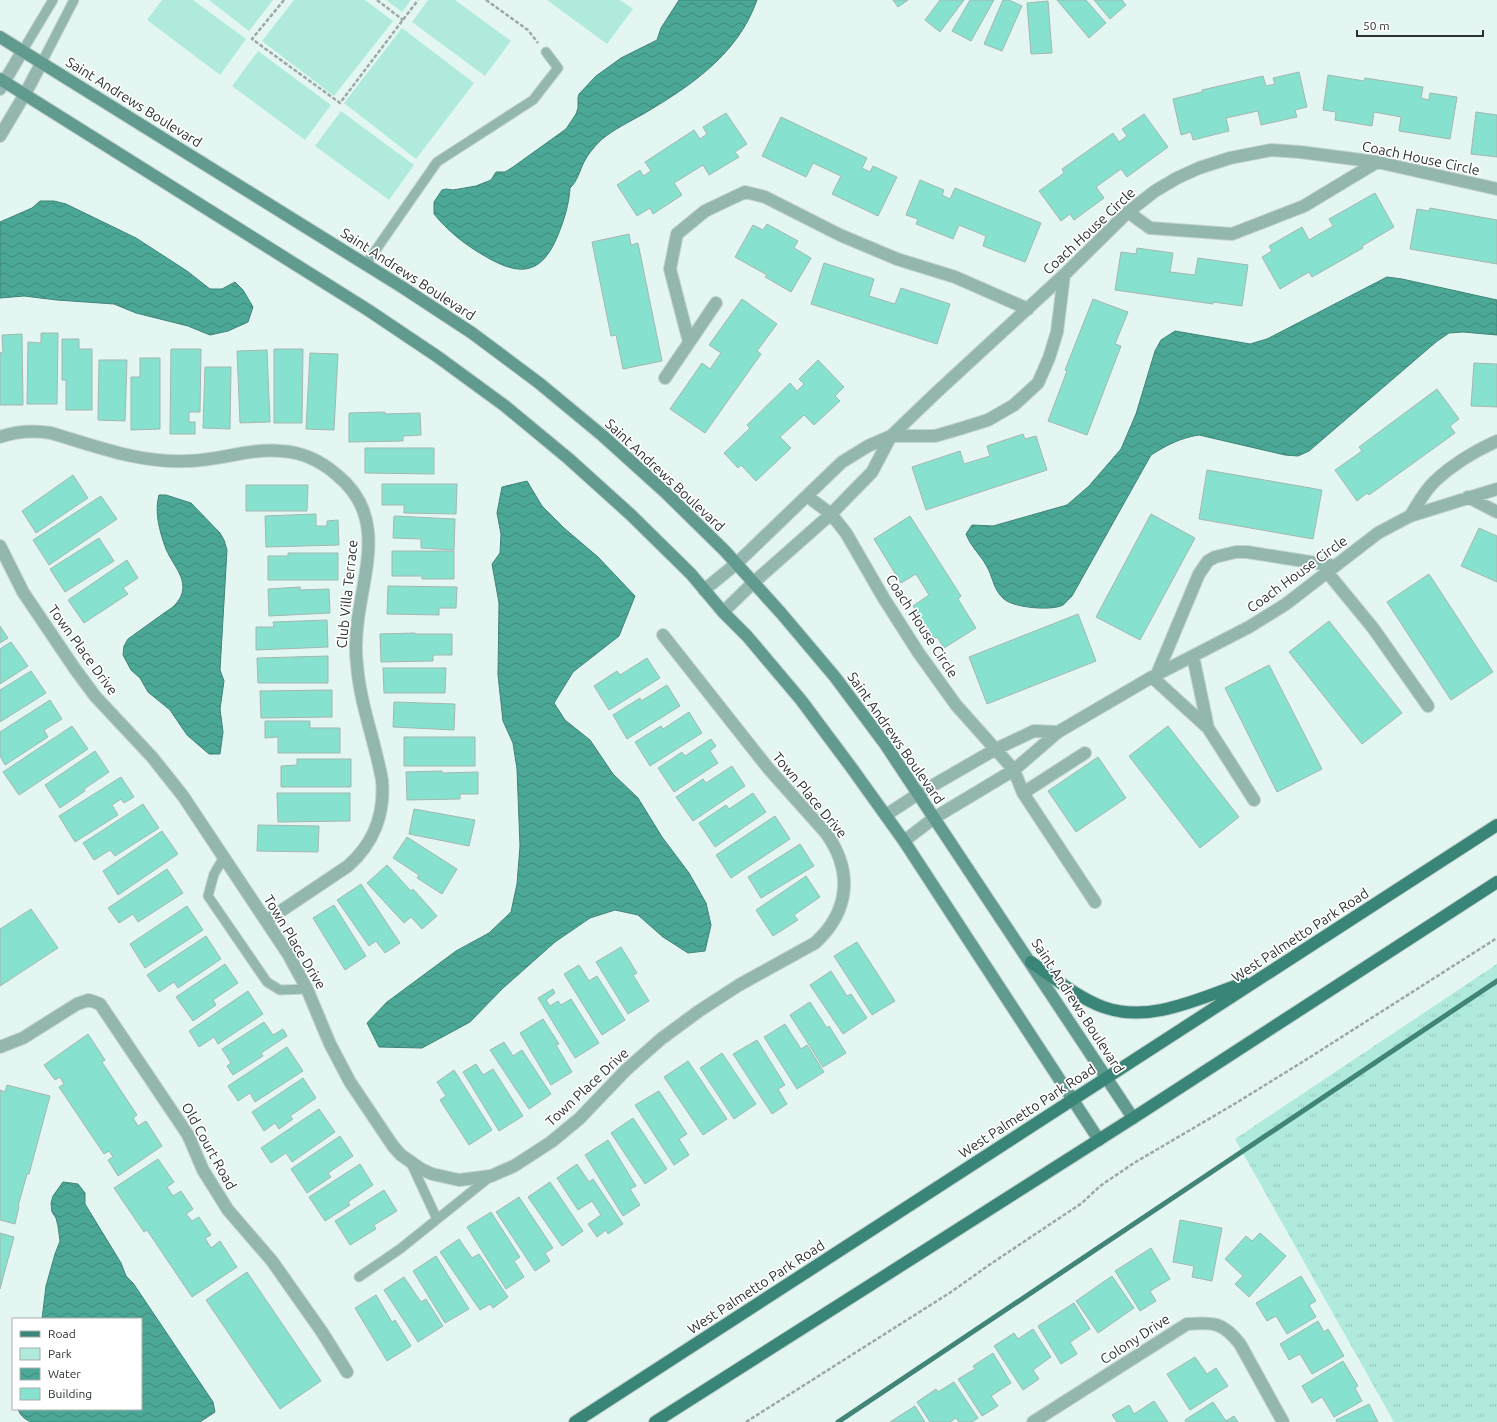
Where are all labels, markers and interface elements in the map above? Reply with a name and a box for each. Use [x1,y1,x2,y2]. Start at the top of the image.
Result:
scale bar [1357,12,1483,38]
text: 50 m [1363,19,1390,32]
street label: Saint Andrews Boulevard [63,54,205,150]
street label: Coach House Circle [1361,138,1481,178]
street label: Coach House Circle [1040,184,1138,278]
street label: Saint Andrews Boulevard [338,225,478,323]
street label: Saint Andrews Boulevard [602,416,728,534]
street label: Coach House Circle [1244,532,1350,616]
street label: Club Villa Terrace [333,539,361,649]
street label: Coach House Circle [883,571,961,681]
street label: Town Place Drive [45,602,121,698]
street label: Saint Andrews Boulevard [844,669,948,807]
street label: Town Place Drive [769,749,851,841]
street label: West Palmetto Park Road [1229,885,1371,985]
street label: Town Place Drive [261,892,329,992]
street label: Saint Andrews Boulevard [1029,936,1127,1076]
street label: Town Place Drive [542,1045,632,1129]
street label: West Palmetto Park Road [956,1061,1098,1161]
street label: Old Court Road [178,1100,240,1192]
street label: West Palmetto Park Road [685,1237,827,1337]
street label: Colony Drive [1097,1311,1173,1367]
legend [12,1318,142,1410]
text: Road [48,1327,76,1340]
text: Park [48,1347,72,1360]
text: Water [48,1367,81,1380]
text: Building [48,1387,92,1400]

